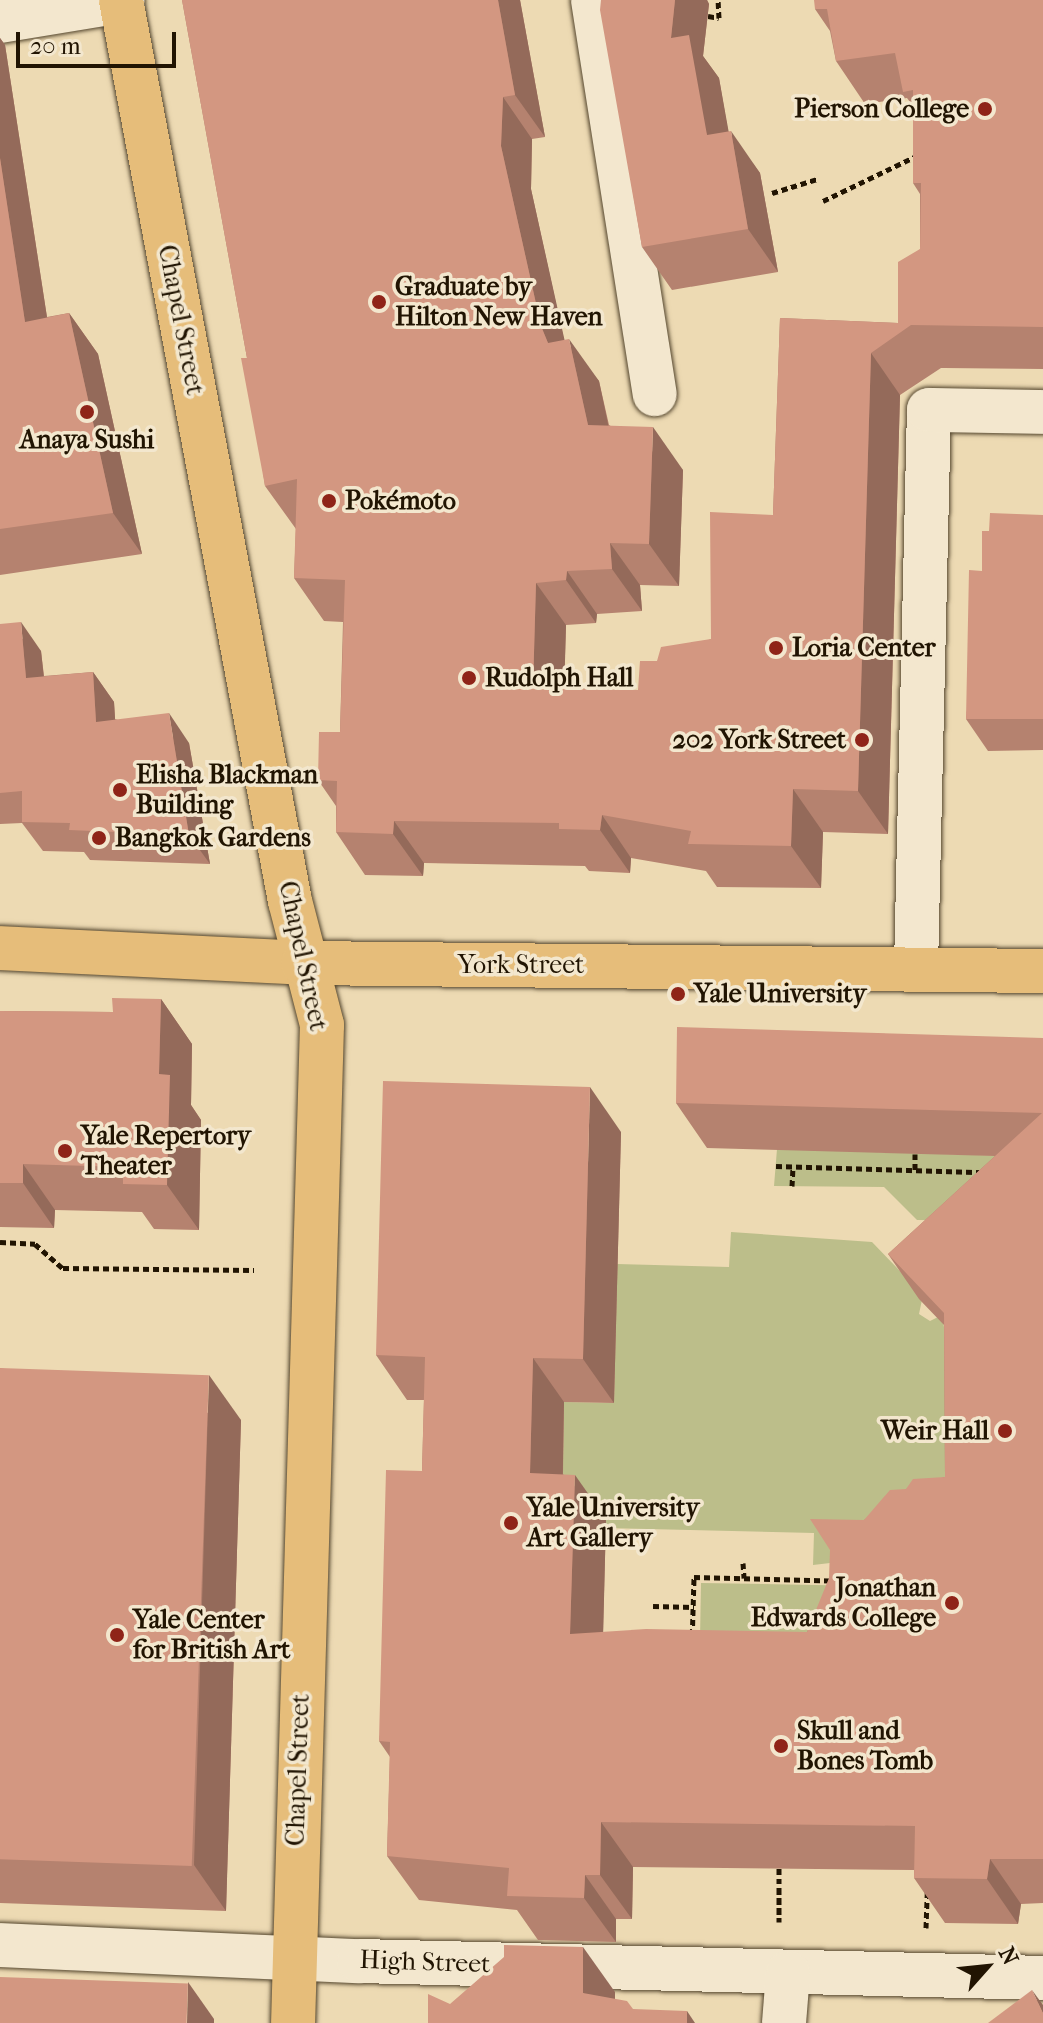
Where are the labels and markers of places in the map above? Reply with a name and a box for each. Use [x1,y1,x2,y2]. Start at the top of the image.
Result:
place label: Pierson College [794,93,969,125]
marker: Pierson College [976,100,994,118]
place label: Graduate by Hilton New Haven [395,271,603,332]
marker: Graduate by Hilton New Haven [370,293,388,311]
marker: Anaya Sushi [78,403,96,421]
place label: Anaya Sushi [20,424,154,456]
place label: Pokémoto [345,485,456,517]
marker: Pokémoto [320,492,338,510]
place label: Loria Center [792,632,936,664]
marker: Loria Center [767,639,785,657]
place label: Rudolph Hall [485,662,633,694]
marker: Rudolph Hall [460,669,478,687]
place label: 202 York Street [673,724,846,756]
marker: 202 York Street [853,731,871,749]
place label: Elisha Blackman Building [136,759,318,820]
marker: Elisha Blackman Building [111,781,129,799]
place label: Bangkok Gardens [115,822,311,854]
marker: Bangkok Gardens [90,829,108,847]
place label: Yale University [694,978,866,1010]
marker: Yale University [669,985,687,1003]
place label: Yale Repertory Theater [81,1120,251,1182]
marker: Yale Repertory Theater [56,1142,74,1160]
place label: Weir Hall [881,1415,989,1447]
marker: Weir Hall [996,1422,1014,1440]
place label: Yale University Art Gallery [527,1492,699,1554]
marker: Yale University Art Gallery [502,1514,520,1532]
place label: Jonathan Edwards College [751,1572,936,1634]
marker: Jonathan Edwards College [943,1594,961,1612]
place label: Yale Center for British Art [133,1604,290,1666]
marker: Yale Center for British Art [108,1626,126,1644]
place label: Skull and Bones Tomb [797,1715,933,1776]
marker: Skull and Bones Tomb [772,1737,790,1755]

